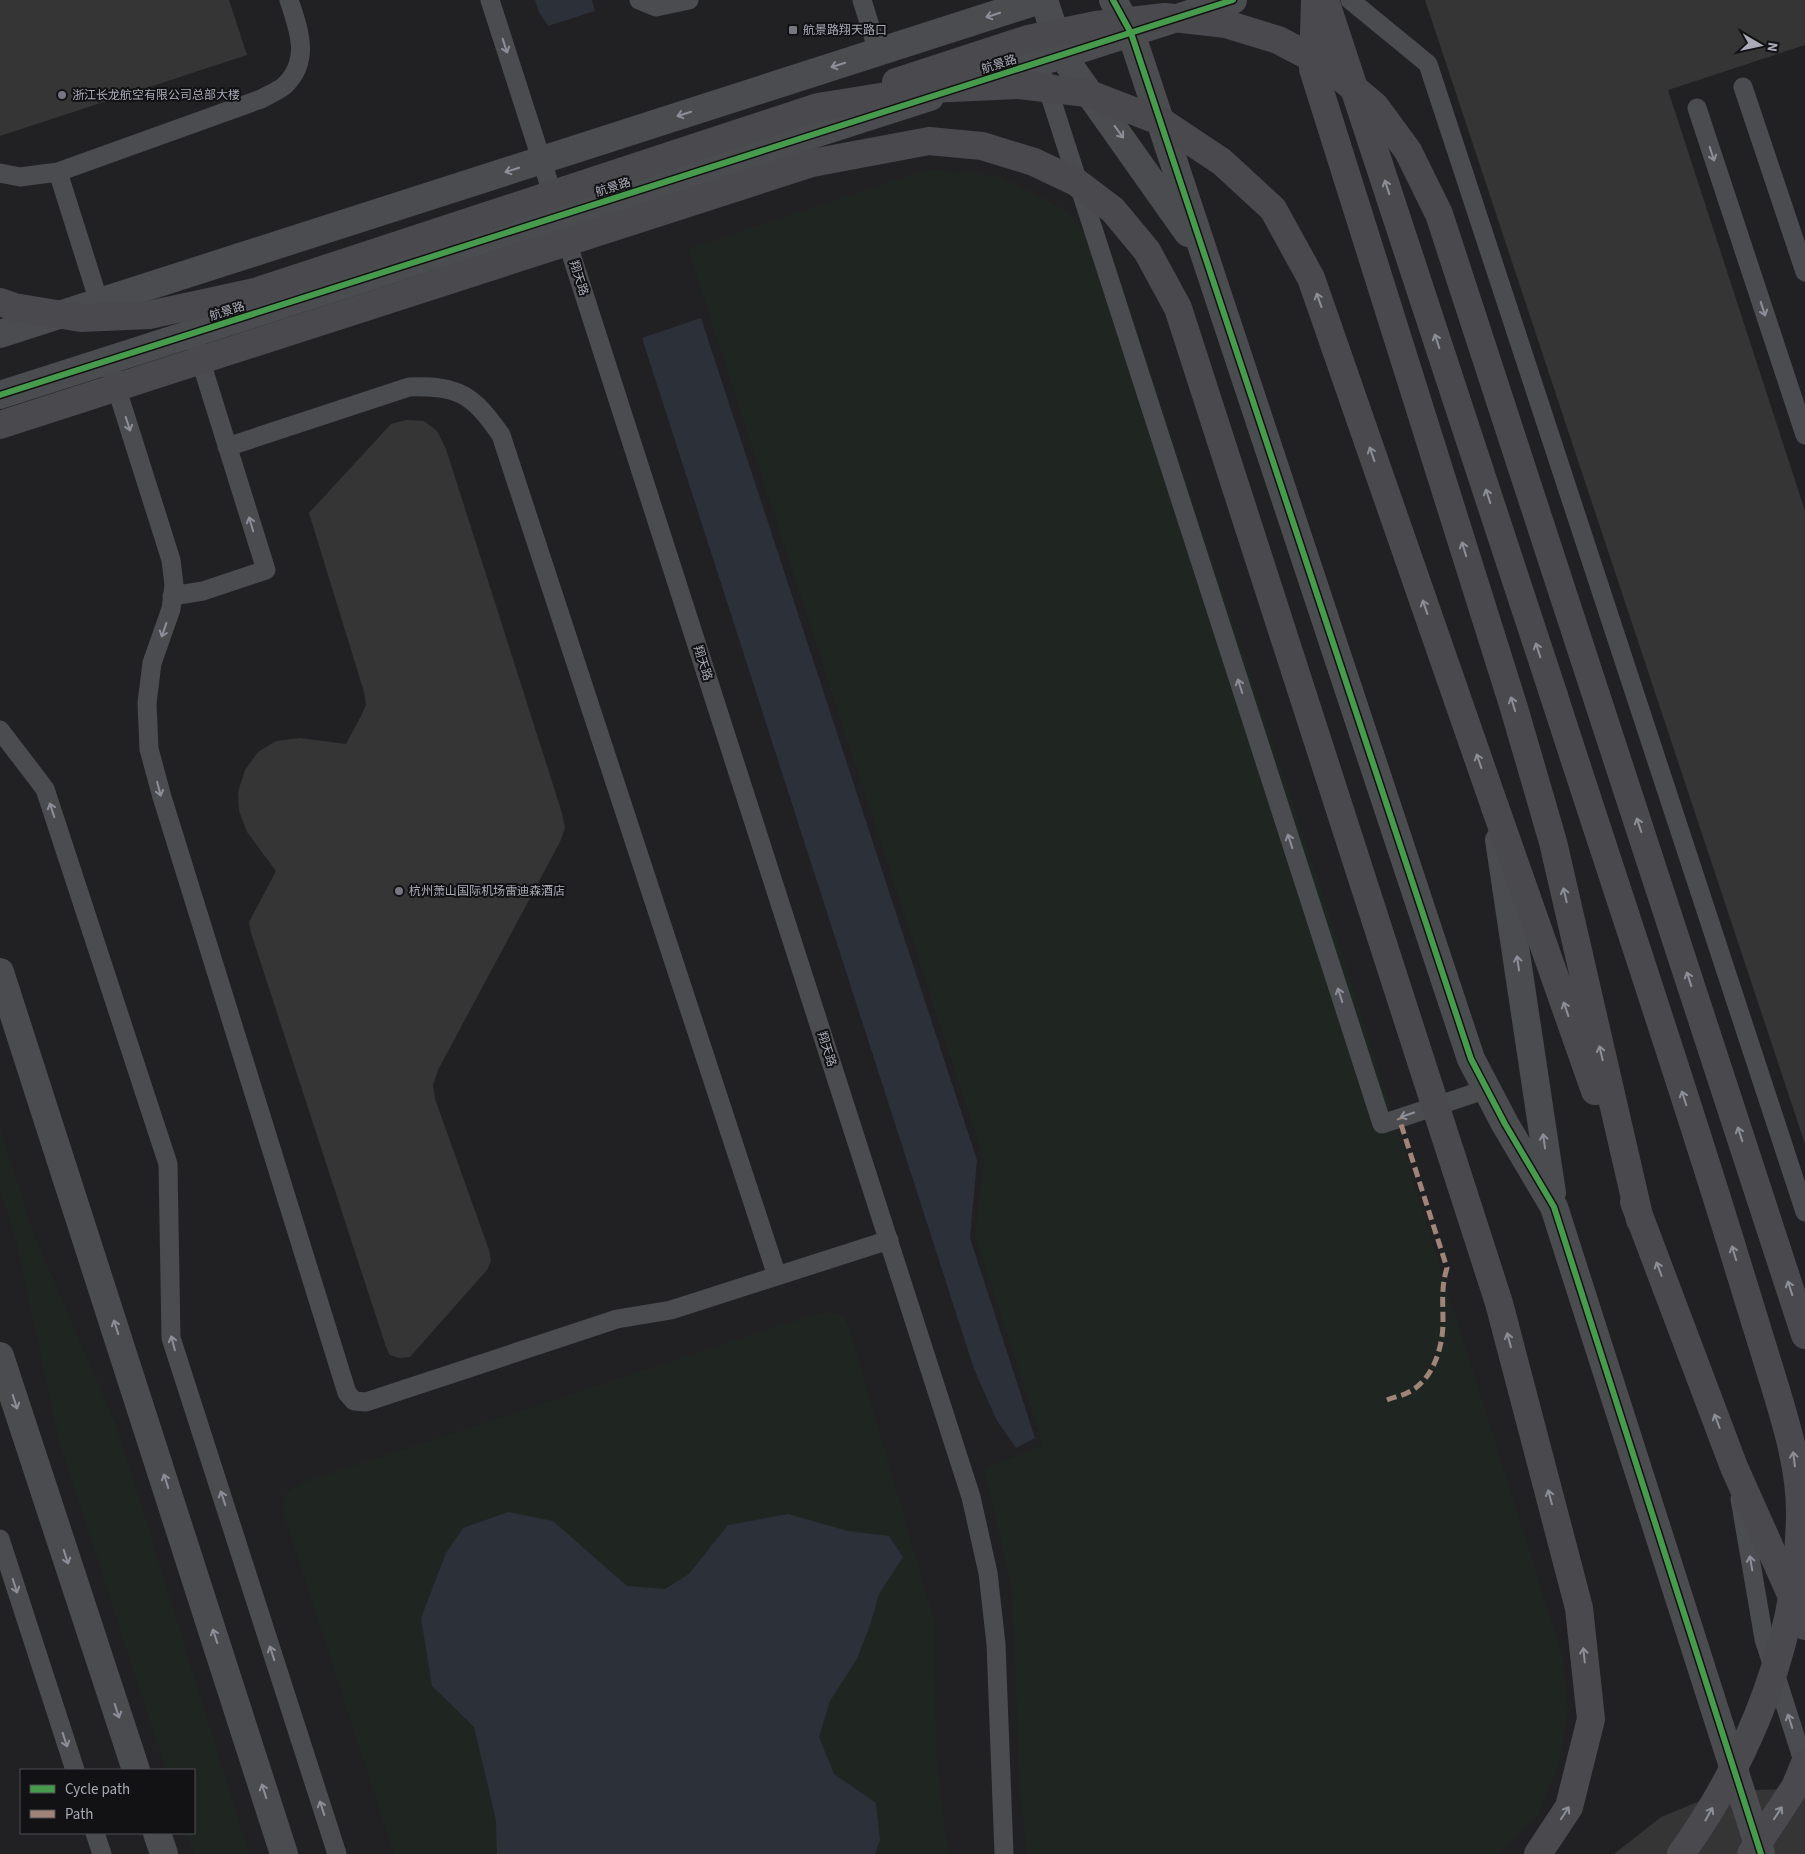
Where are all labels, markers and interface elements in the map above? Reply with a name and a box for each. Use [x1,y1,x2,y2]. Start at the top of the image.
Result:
one-way arrow [986,11,1002,20]
north arrow [1735,20,1785,70]
place label: 航景路翔天路口 [803,22,887,39]
marker: 航景路翔天路口 [787,24,799,36]
one-way arrow [501,38,510,54]
text: N [1761,41,1782,53]
street label: 航景路 [979,51,1019,78]
one-way arrow [831,60,847,70]
place label: 浙江长龙航空有限公司总部大楼 [72,87,240,104]
marker: 浙江长龙航空有限公司总部大楼 [56,89,68,101]
one-way arrow [676,110,692,120]
one-way arrow [1114,125,1124,139]
one-way arrow [1708,146,1717,162]
one-way arrow [505,165,521,175]
street label: 航景路 [593,174,633,201]
one-way arrow [1381,179,1391,195]
street label: 翔天路 [565,258,592,298]
one-way arrow [1314,293,1323,309]
street label: 航景路 [207,298,247,325]
one-way arrow [1759,300,1768,316]
one-way arrow [1432,334,1441,350]
one-way arrow [123,415,133,431]
one-way arrow [1367,447,1376,462]
one-way arrow [1483,488,1492,504]
one-way arrow [246,516,256,532]
one-way arrow [1459,541,1469,557]
one-way arrow [1420,600,1429,616]
one-way arrow [158,622,168,638]
one-way arrow [1533,642,1543,658]
street label: 翔天路 [689,643,716,683]
one-way arrow [1235,679,1244,694]
one-way arrow [1508,697,1517,712]
one-way arrow [1473,753,1483,769]
one-way arrow [155,781,165,797]
one-way arrow [46,802,56,818]
one-way arrow [1633,817,1643,833]
one-way arrow [1285,833,1294,849]
place label: 杭州萧山国际机场雷迪森酒店 [409,883,565,900]
marker: 杭州萧山国际机场雷迪森酒店 [393,885,405,897]
one-way arrow [1560,887,1569,903]
one-way arrow [1513,955,1523,971]
one-way arrow [1684,972,1693,988]
one-way arrow [1335,988,1345,1004]
one-way arrow [1561,1001,1570,1017]
street label: 翔天路 [813,1029,840,1069]
one-way arrow [1596,1045,1605,1061]
one-way arrow [1679,1091,1688,1107]
one-way arrow [1400,1111,1416,1121]
one-way arrow [1734,1126,1744,1142]
one-way arrow [1539,1134,1549,1150]
one-way arrow [1728,1245,1738,1261]
one-way arrow [1654,1262,1663,1277]
one-way arrow [1785,1281,1794,1297]
one-way arrow [111,1319,120,1335]
one-way arrow [1504,1332,1513,1348]
one-way arrow [168,1336,178,1352]
one-way arrow [11,1394,21,1410]
one-way arrow [1712,1414,1721,1429]
one-way arrow [1789,1452,1799,1468]
one-way arrow [160,1474,170,1490]
one-way arrow [1545,1489,1554,1505]
one-way arrow [217,1490,227,1506]
one-way arrow [62,1549,71,1564]
one-way arrow [1746,1556,1756,1572]
one-way arrow [11,1577,20,1593]
one-way arrow [210,1629,219,1644]
one-way arrow [267,1646,276,1661]
one-way arrow [1579,1648,1589,1664]
one-way arrow [112,1703,122,1719]
one-way arrow [1785,1713,1795,1729]
one-way arrow [61,1732,70,1748]
legend [20,1769,195,1834]
text: Cycle path [65,1779,130,1800]
one-way arrow [259,1783,269,1799]
one-way arrow [316,1800,326,1816]
text: Path [65,1804,93,1825]
one-way arrow [1560,1807,1570,1821]
one-way arrow [1704,1807,1714,1822]
one-way arrow [1773,1807,1783,1821]

